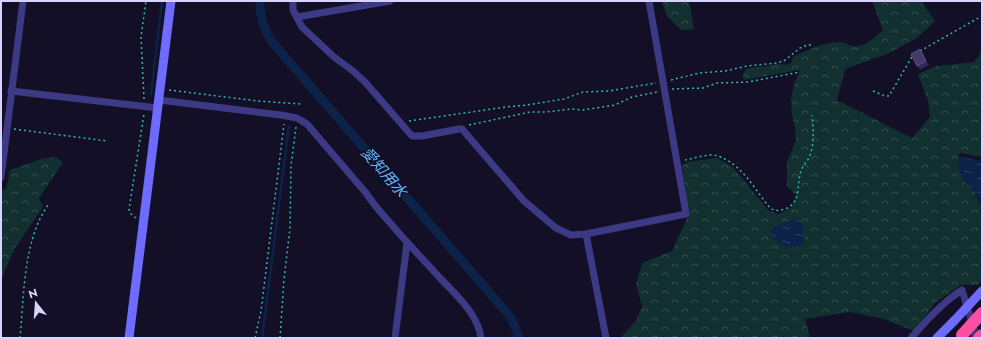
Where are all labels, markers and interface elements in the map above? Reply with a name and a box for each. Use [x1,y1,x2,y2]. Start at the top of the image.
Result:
water label: 愛知用水 [356,142,413,203]
north arrow [16,283,56,323]
text: N [27,285,40,302]

